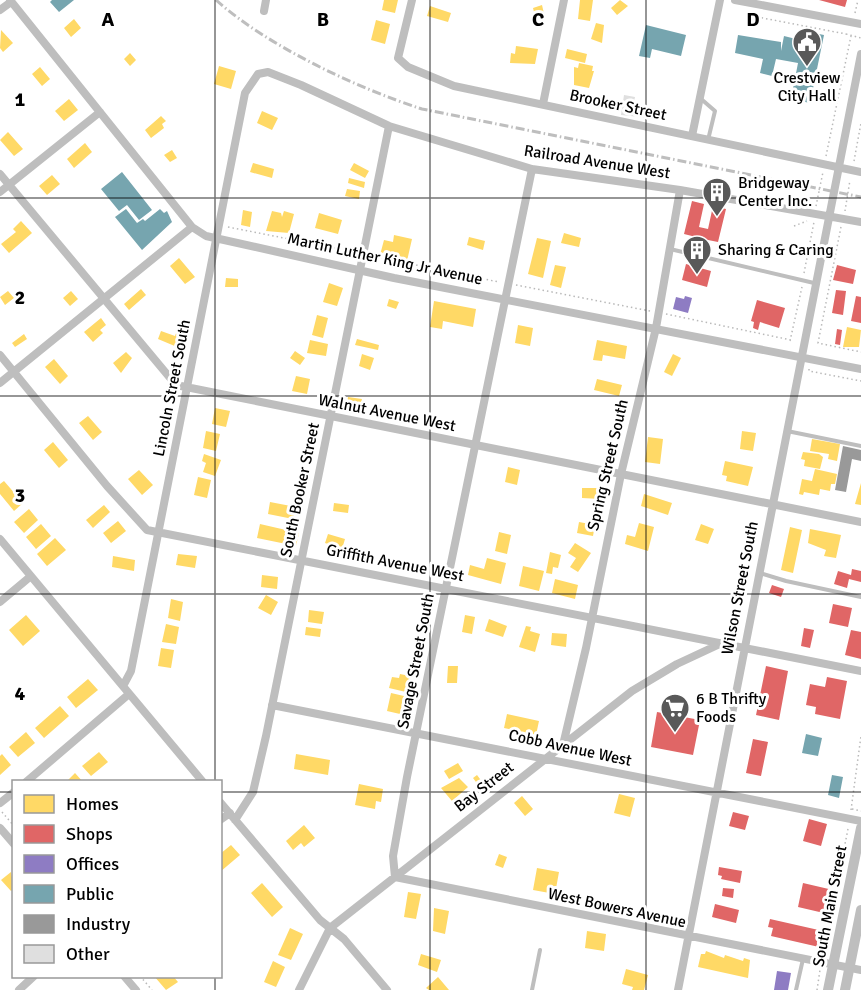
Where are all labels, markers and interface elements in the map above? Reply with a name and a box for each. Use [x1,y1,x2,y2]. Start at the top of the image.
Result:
text: A [102,7,115,32]
text: B [317,7,329,32]
text: C [532,7,544,32]
text: D [746,7,760,32]
public building icon: Crestview City Hall [791,26,823,68]
place label: Crestview City Hall [774,68,841,106]
street label: Brooker Street [568,85,669,125]
text: 1 [15,87,26,112]
street label: Railroad Avenue West [522,141,672,183]
place label: Bridgeway Center Inc. [738,173,812,211]
building icon: Bridgeway Center Inc. [701,176,733,218]
street label: Martin Luther King Jr Avenue [285,229,485,289]
building icon: Sharing & Caring [681,234,713,276]
place label: Sharing & Caring [718,240,834,260]
text: 2 [15,285,25,310]
street label: Lincoln Street South [149,318,195,458]
street label: Walnut Avenue West [317,390,458,436]
street label: Spring Street South [583,397,633,533]
street label: South Booker Street [276,421,324,559]
text: 3 [15,483,25,508]
street label: Wilson Street South [717,519,763,657]
street label: Griffith Avenue West [324,540,466,586]
street label: Savage Street South [393,592,439,730]
text: 4 [15,681,26,706]
place label: 6 B Thrifty Foods [696,689,767,727]
supermarket icon: 6 B Thrifty Foods [659,692,691,734]
street label: Cobb Avenue West [507,725,634,771]
street label: Bay Street [450,757,518,817]
legend [12,780,222,978]
text: Homes [66,793,119,815]
text: Shops [66,823,113,845]
street label: South Main Street [808,843,852,968]
text: Offices [66,853,119,875]
text: Public [66,883,114,905]
street label: West Bowers Avenue [546,884,688,932]
text: Industry [66,913,131,935]
text: Other [66,943,110,965]

